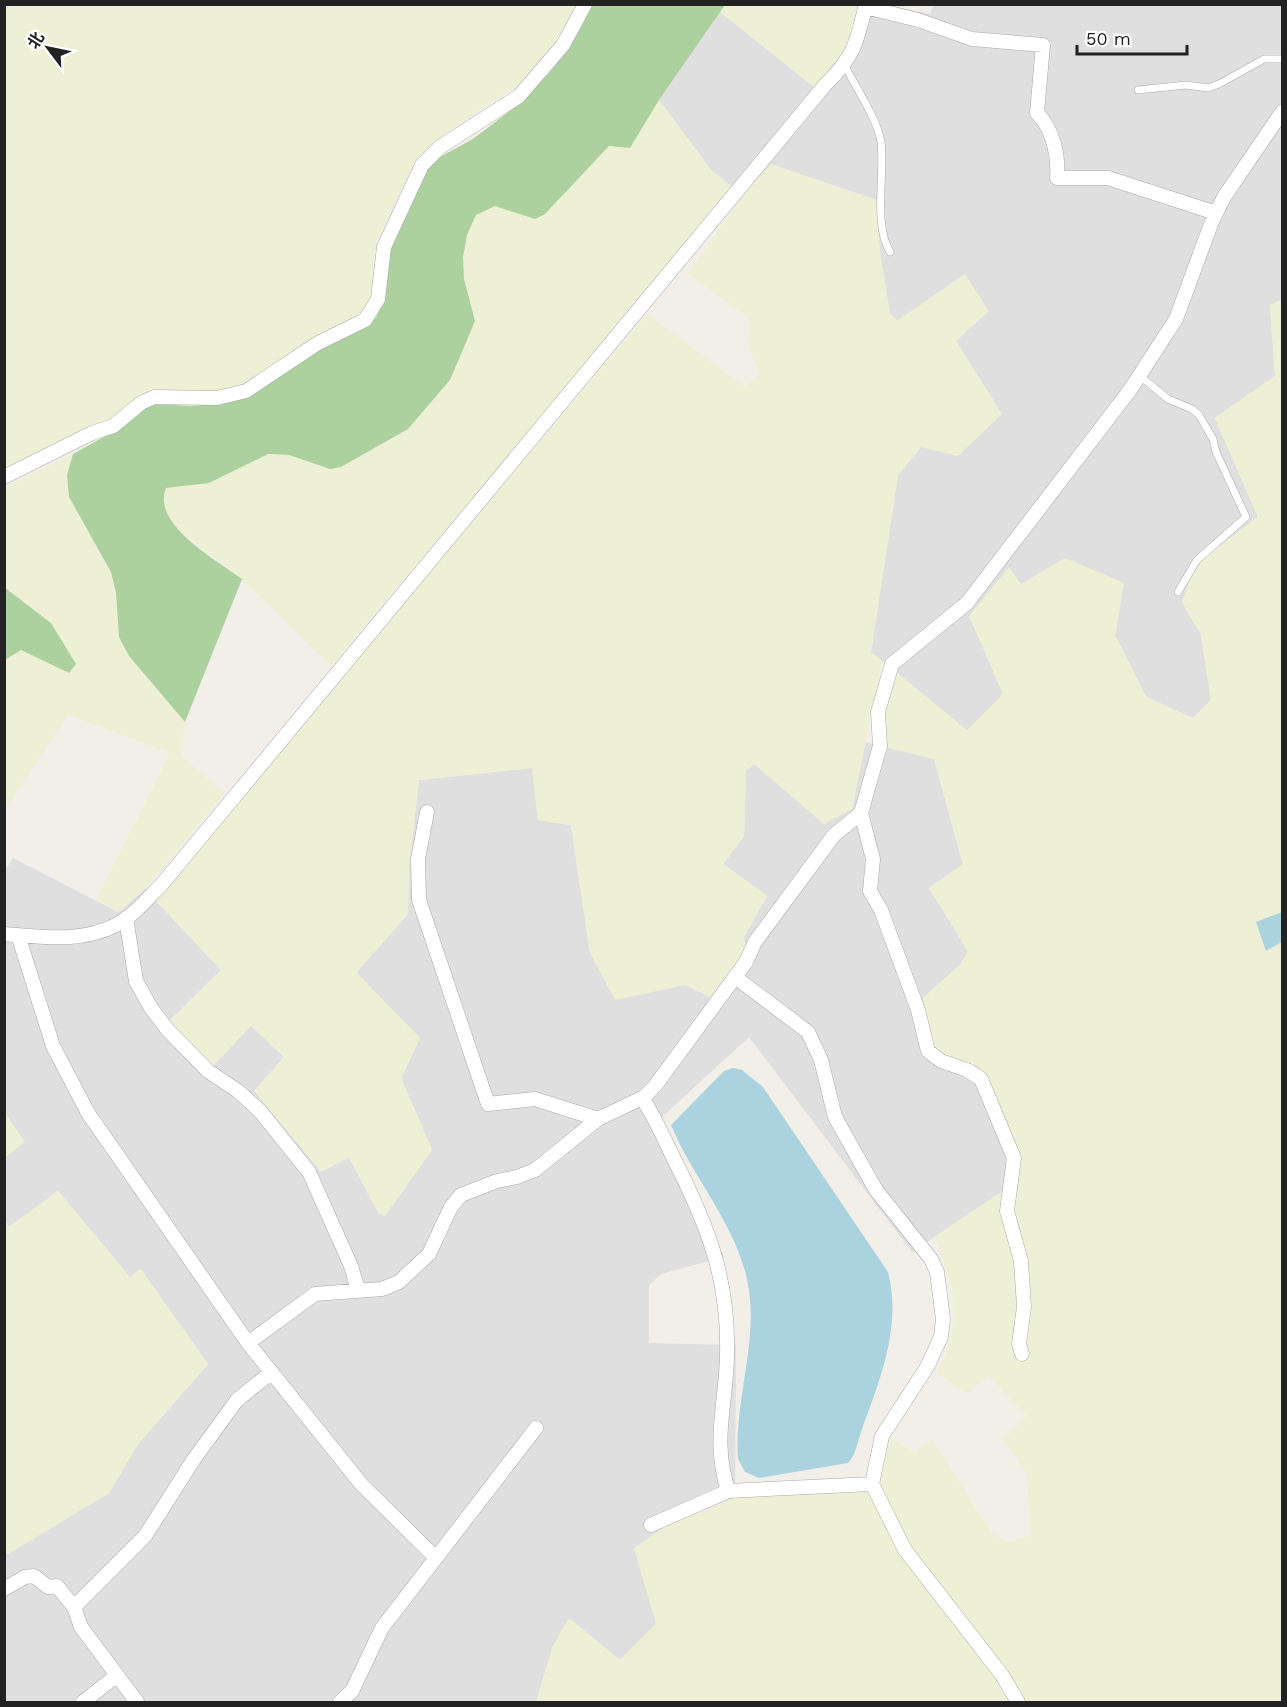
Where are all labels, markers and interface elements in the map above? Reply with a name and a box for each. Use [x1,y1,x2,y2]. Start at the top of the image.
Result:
north arrow [18,18,78,78]
scale bar [1077,18,1186,56]
text: 北 [23,28,48,52]
text: 50 m [1086,28,1131,49]

